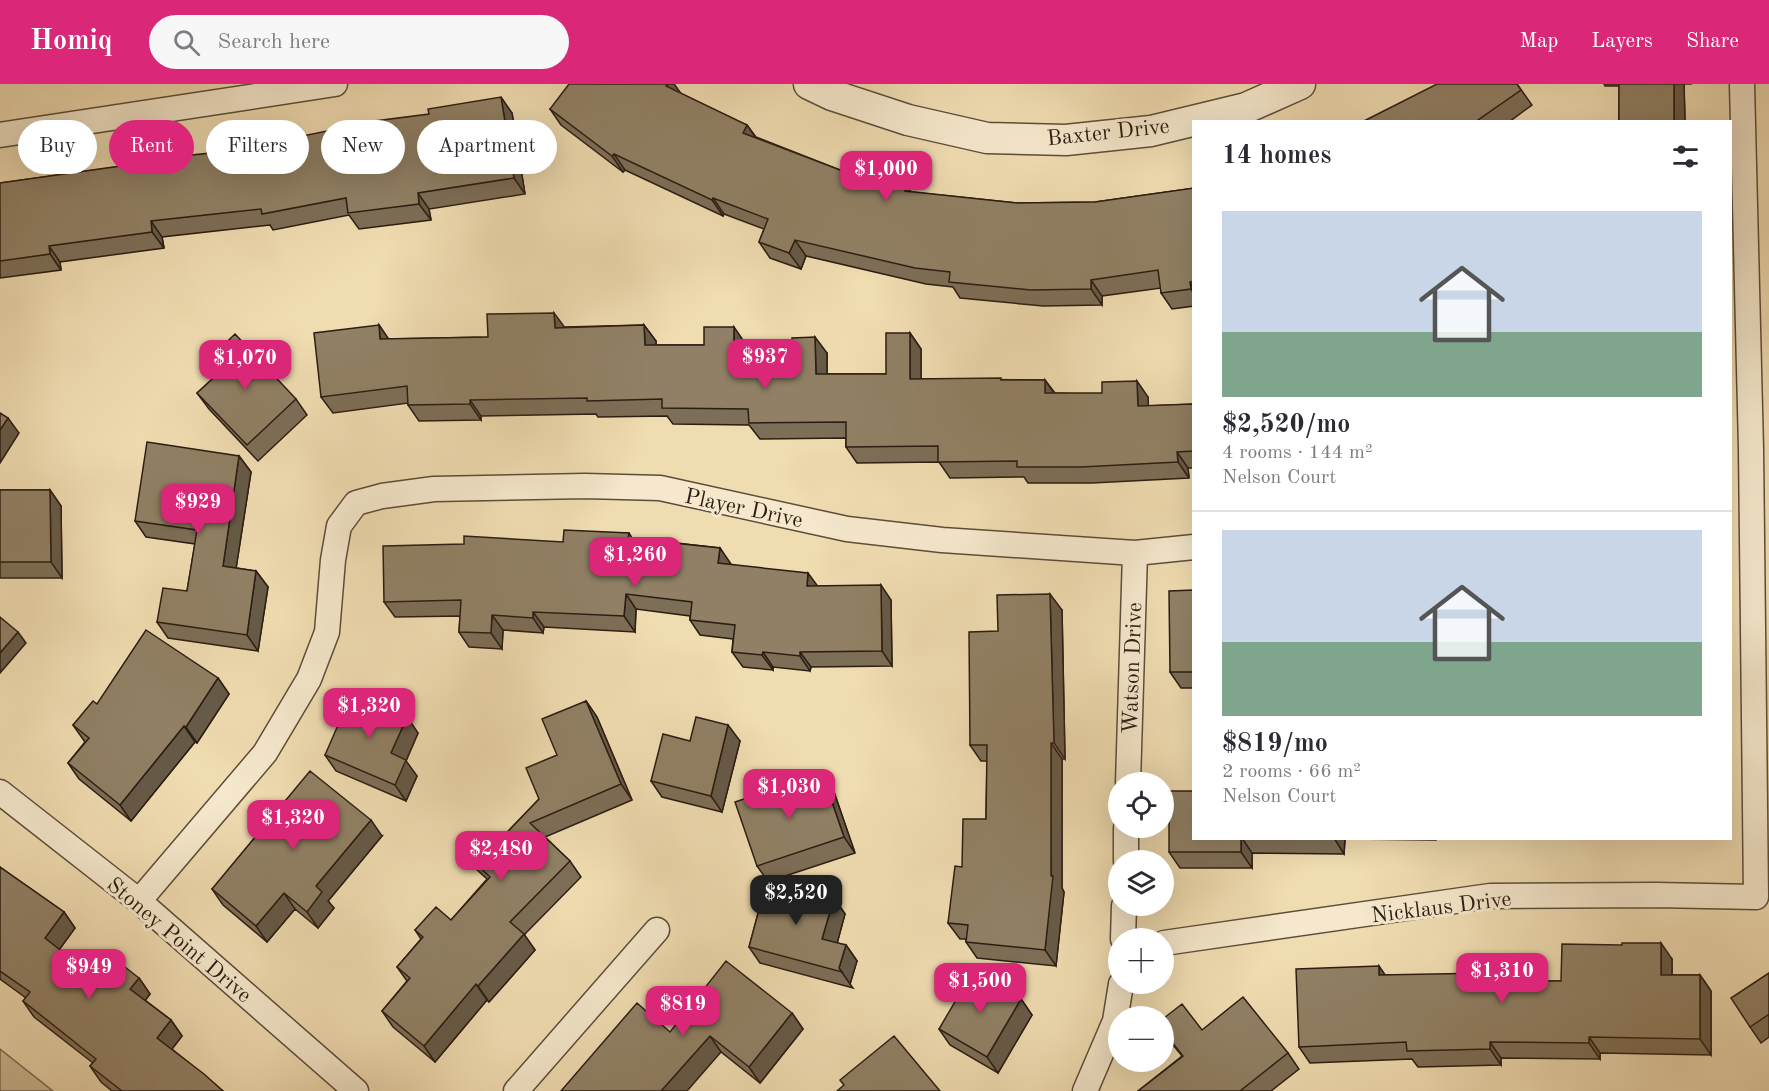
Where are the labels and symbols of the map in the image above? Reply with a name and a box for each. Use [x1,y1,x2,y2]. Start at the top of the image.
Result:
street label: Baxter Drive [1046,116,1171,150]
pin: $1,000 [837,151,935,202]
pin: $937 [729,339,801,390]
pin: $1,070 [196,340,294,391]
pin: $929 [162,484,234,535]
street label: Player Drive [683,486,805,532]
pin: $1,260 [586,537,684,588]
street label: Watson Drive [1120,602,1146,734]
pin: $1,320 [320,688,418,739]
pin: $1,030 [740,769,838,820]
pin: $1,320 [244,800,342,851]
pin: $2,480 [452,831,550,882]
street label: Stoney Point Drive [102,874,255,1007]
pin: $2,520 [747,875,845,926]
street label: Nicklaus Drive [1370,888,1513,927]
pin: $949 [53,949,125,1000]
pin: $1,310 [1453,953,1551,1004]
pin: $1,500 [931,963,1029,1014]
pin: $819 [647,986,719,1037]

